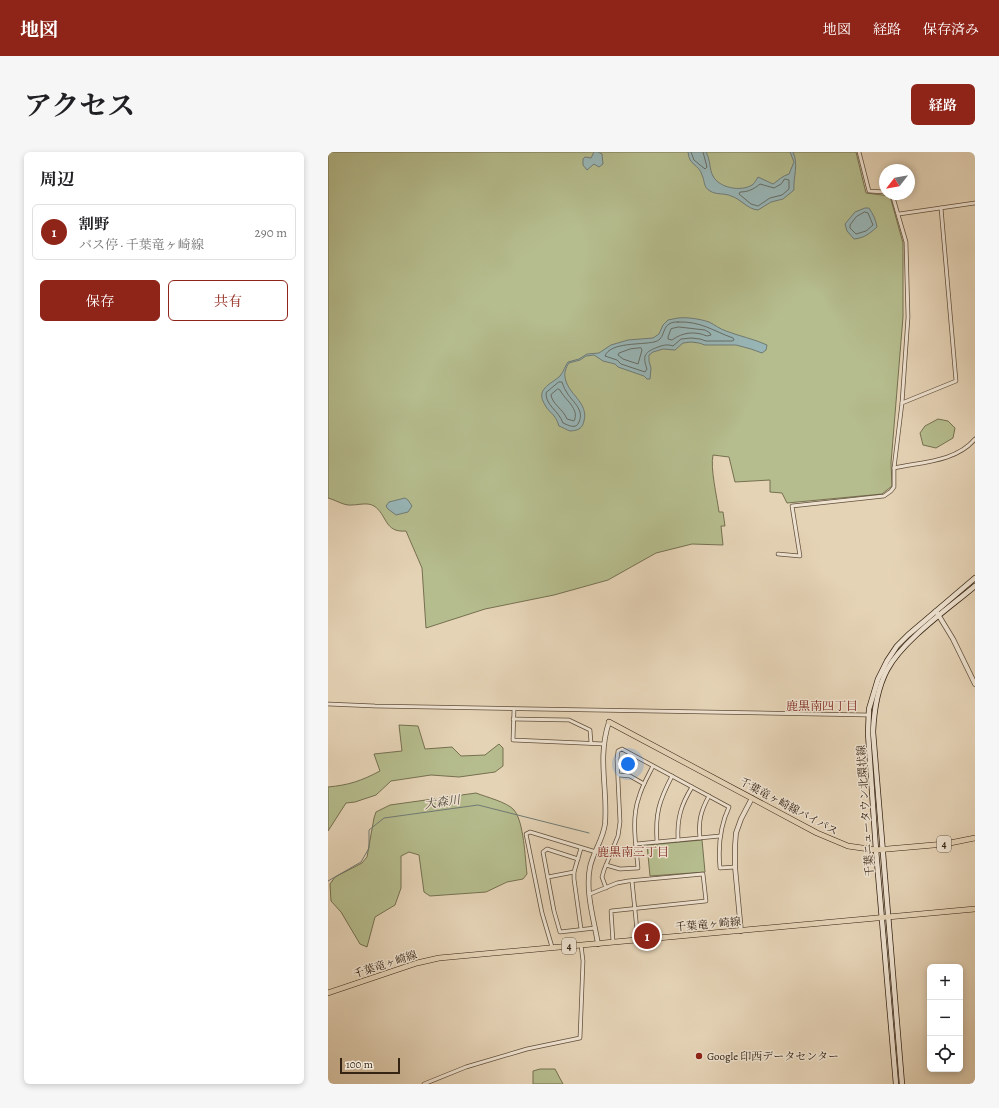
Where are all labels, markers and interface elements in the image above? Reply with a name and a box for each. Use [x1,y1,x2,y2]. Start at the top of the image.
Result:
text: 地図 [20,17,58,43]
text: 地図 [823,20,851,39]
text: 経路 [873,20,901,39]
text: 保存済み [923,20,979,39]
button: 経路 [911,84,975,125]
text: アクセス [24,87,135,125]
north arrow [879,164,915,200]
text: 周辺 [40,168,74,191]
text: 割野 [79,214,109,234]
text: 1 [52,224,56,241]
text: 290 m [255,224,287,241]
text: バス停 · 千葉竜ヶ崎線 [79,236,204,253]
button: 保存 [40,280,160,321]
button: 共有 [168,280,288,321]
district label: 鹿黒南四丁目 [786,698,858,714]
street label: 千葉ニュータウン北環状線 [853,745,878,877]
your location [618,754,638,774]
street label: 千葉竜ヶ崎線バイパス [737,774,841,839]
water label: 大森川 [423,791,463,812]
road number: 4 [937,836,951,852]
district label: 鹿黒南三丁目 [597,844,669,860]
street label: 千葉竜ヶ崎線 [675,914,742,935]
pin: 1 [634,921,660,951]
road number: 4 [562,938,576,954]
street label: 千葉竜ヶ崎線 [351,947,419,982]
map controls [927,964,963,1072]
button: + [927,964,963,1000]
button: − [927,1000,963,1036]
button: locate [927,1036,963,1072]
place label: Google 印西データセンター [707,1049,839,1064]
marker: Google 印西データセンター [694,1051,704,1061]
scale bar [340,1056,400,1075]
text: 100 m [346,1057,373,1072]

